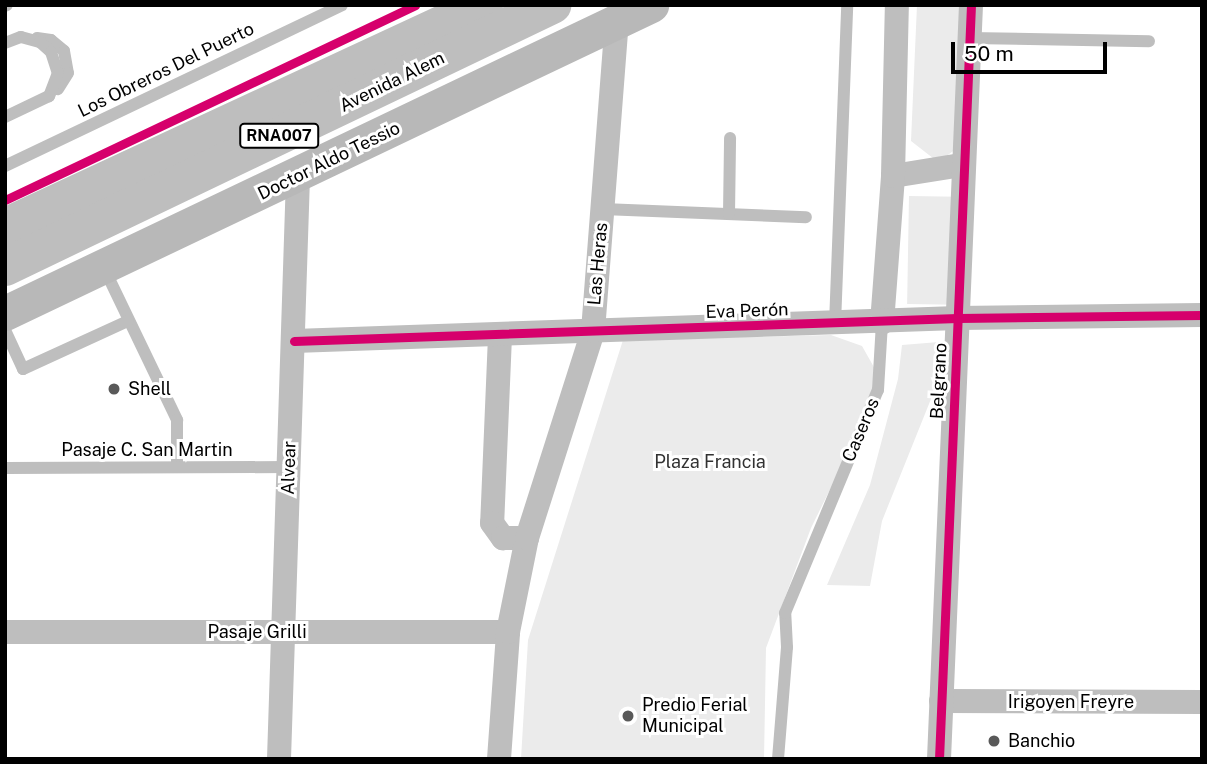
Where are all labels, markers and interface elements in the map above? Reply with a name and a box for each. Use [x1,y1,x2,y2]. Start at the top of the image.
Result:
street label: Los Obreros Del Puerto [74,18,258,122]
scale bar [955,28,1111,72]
text: 50 m [964,41,1014,66]
street label: Avenida Alem [336,47,448,117]
street label: Doctor Aldo Tessio [254,117,404,205]
road number: RNA007 [239,124,319,148]
street label: Las Heras [584,222,612,306]
street label: Eva Perón [705,299,789,323]
street label: Belgrano [926,342,952,420]
place label: Shell [128,378,171,400]
marker: Shell [106,381,122,397]
street label: Caseros [838,395,884,465]
street label: Pasaje C. San Martin [61,439,233,461]
street label: Alvear [277,441,301,495]
park label: Plaza Francia [654,451,766,473]
street label: Pasaje Grilli [207,621,307,643]
street label: Irigoyen Freyre [1008,691,1134,713]
place label: Predio Ferial Municipal [642,695,748,738]
marker: Predio Ferial Municipal [620,708,636,724]
place label: Banchio [1008,730,1075,752]
marker: Banchio [986,733,1002,749]

